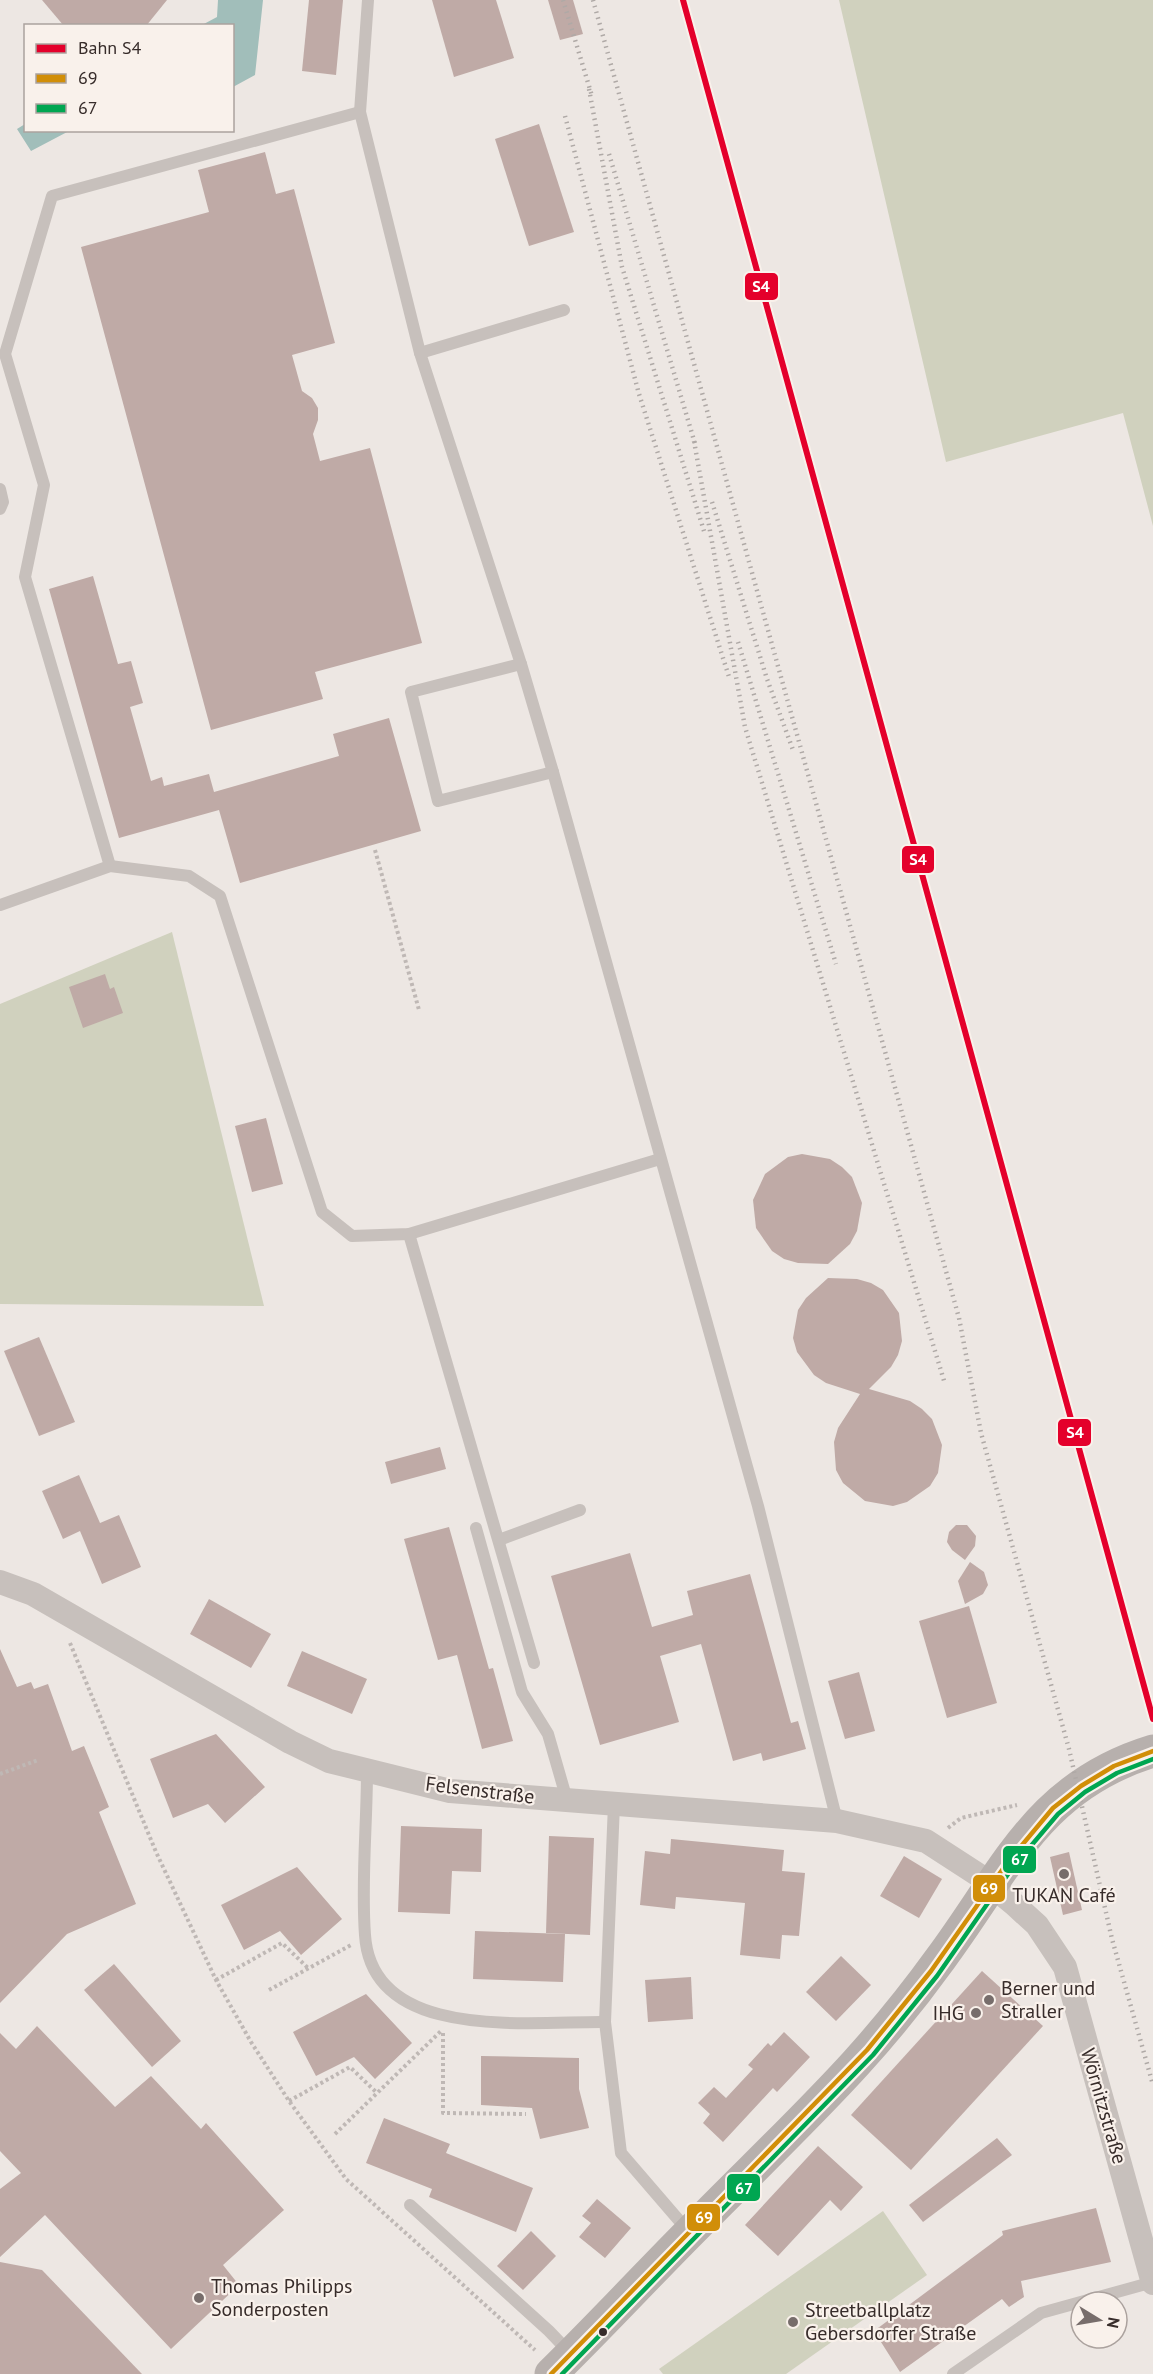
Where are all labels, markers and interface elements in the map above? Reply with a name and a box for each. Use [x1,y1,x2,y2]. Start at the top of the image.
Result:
legend [24,24,234,132]
text: Bahn S4 [78,36,141,59]
text: 69 [78,66,98,89]
text: 67 [78,96,98,119]
line badge: S4 [744,272,779,301]
text: S4 [752,276,770,296]
line badge: S4 [901,845,935,874]
text: S4 [909,849,927,869]
line badge: S4 [1057,1418,1092,1447]
text: S4 [1066,1422,1084,1442]
street label: Felsenstraße [424,1770,536,1810]
line badge: 67 [1002,1845,1037,1874]
text: 67 [1011,1849,1029,1869]
marker: TUKAN Café [1057,1867,1071,1881]
line badge: 69 [972,1874,1006,1903]
text: 69 [980,1878,998,1898]
place label: TUKAN Café [1012,1882,1116,1908]
place label: Berner und Straller [1001,1975,1095,2024]
marker: Berner und Straller [982,1993,996,2007]
place label: IHG [933,2000,964,2026]
marker: IHG [969,2006,983,2020]
street label: Wörnitzstraße [1075,2045,1133,2167]
line badge: 67 [726,2173,761,2202]
text: 67 [735,2178,753,2198]
line badge: 69 [686,2203,721,2232]
text: 69 [695,2207,713,2227]
place label: Thomas Philipps Sonderposten [211,2273,352,2322]
north arrow [1069,2290,1129,2350]
marker: Thomas Philipps Sonderposten [192,2291,206,2305]
place label: Streetballplatz Gebersdorfer Straße [805,2297,976,2346]
marker: Streetballplatz Gebersdorfer Straße [786,2315,800,2329]
text: N [1103,2316,1125,2330]
unlabelled marker [597,2326,609,2338]

